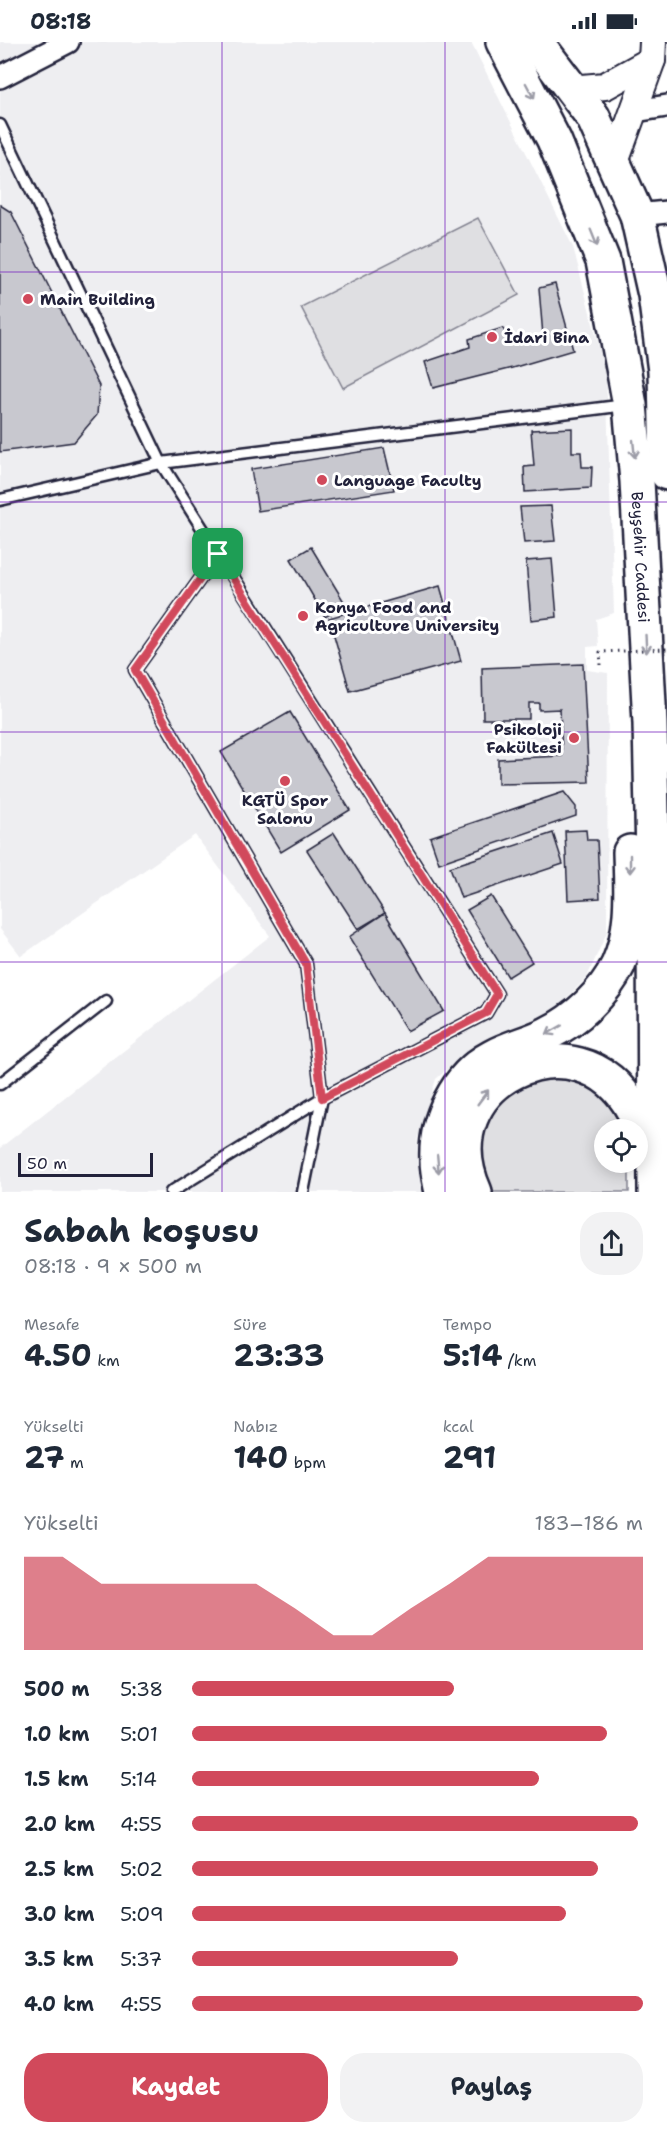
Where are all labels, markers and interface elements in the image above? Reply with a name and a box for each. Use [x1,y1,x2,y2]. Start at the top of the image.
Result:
text: 08:18 [30,7,91,36]
one-way arrow [525,81,536,99]
one-way arrow [589,228,600,247]
place label: Main Building [40,289,155,310]
marker: Main Building [21,292,35,306]
place label: İdari Bina [504,327,589,348]
marker: İdari Bina [485,330,499,344]
one-way arrow [629,439,640,459]
place label: Language Faculty [334,470,482,491]
marker: Language Faculty [315,473,329,487]
street label: Beyşehir Caddesi [627,491,655,623]
pin [192,528,243,579]
icon: arrive [201,537,234,570]
place label: Konya Food and Agriculture University [315,597,499,636]
marker: Konya Food and Agriculture University [296,609,310,623]
one-way arrow [640,634,651,654]
place label: Psikoloji Fakültesi [486,719,562,758]
marker: Psikoloji Fakültesi [567,731,581,745]
marker: KGTÜ Spor Salonu [278,774,292,788]
place label: KGTÜ Spor Salonu [242,790,329,829]
one-way arrow [625,854,636,874]
one-way arrow [546,1025,564,1036]
one-way arrow [477,1090,490,1106]
map controls [594,1119,648,1173]
button: locate [594,1119,648,1173]
scale bar [18,1150,153,1178]
text: 50 m [27,1153,67,1174]
one-way arrow [433,1154,444,1173]
text: Sabah koşusu [24,1208,259,1253]
button: share [580,1212,643,1275]
text: 08:18 · 9 × 500 m [24,1253,202,1279]
text: Mesafe [24,1314,80,1335]
text: Süre [233,1314,267,1335]
text: Tempo [443,1314,492,1335]
text: 4.50 [24,1335,92,1376]
text: 23:33 [233,1335,324,1376]
text: 5:14 [443,1335,502,1376]
text: km [92,1350,120,1371]
text: /km [502,1350,536,1371]
text: Yükselti [24,1416,84,1437]
text: Nabız [233,1416,278,1437]
text: kcal [443,1416,474,1437]
text: 27 [24,1437,65,1478]
text: 140 [233,1437,288,1478]
text: 291 [443,1437,496,1478]
text: m [65,1452,84,1473]
text: bpm [288,1452,326,1473]
text: Yükselti [24,1510,99,1536]
text: 183–186 m [534,1510,643,1536]
text: 500 m [24,1676,90,1702]
text: 5:38 [120,1676,163,1702]
text: 1.0 km [24,1721,89,1747]
text: 5:01 [120,1721,158,1747]
text: 1.5 km [24,1766,88,1792]
text: 5:14 [120,1766,157,1792]
text: 2.0 km [24,1811,95,1837]
text: 4:55 [120,1811,162,1837]
text: 2.5 km [24,1856,94,1882]
text: 5:02 [120,1856,163,1882]
text: 3.0 km [24,1901,95,1927]
text: 5:09 [120,1901,164,1927]
text: 3.5 km [24,1946,94,1972]
text: 5:37 [120,1946,162,1972]
text: 4.0 km [24,1991,94,2017]
text: 4:55 [120,1991,162,2017]
button: Kaydet [24,2053,328,2122]
button: Paylaş [340,2053,643,2122]

